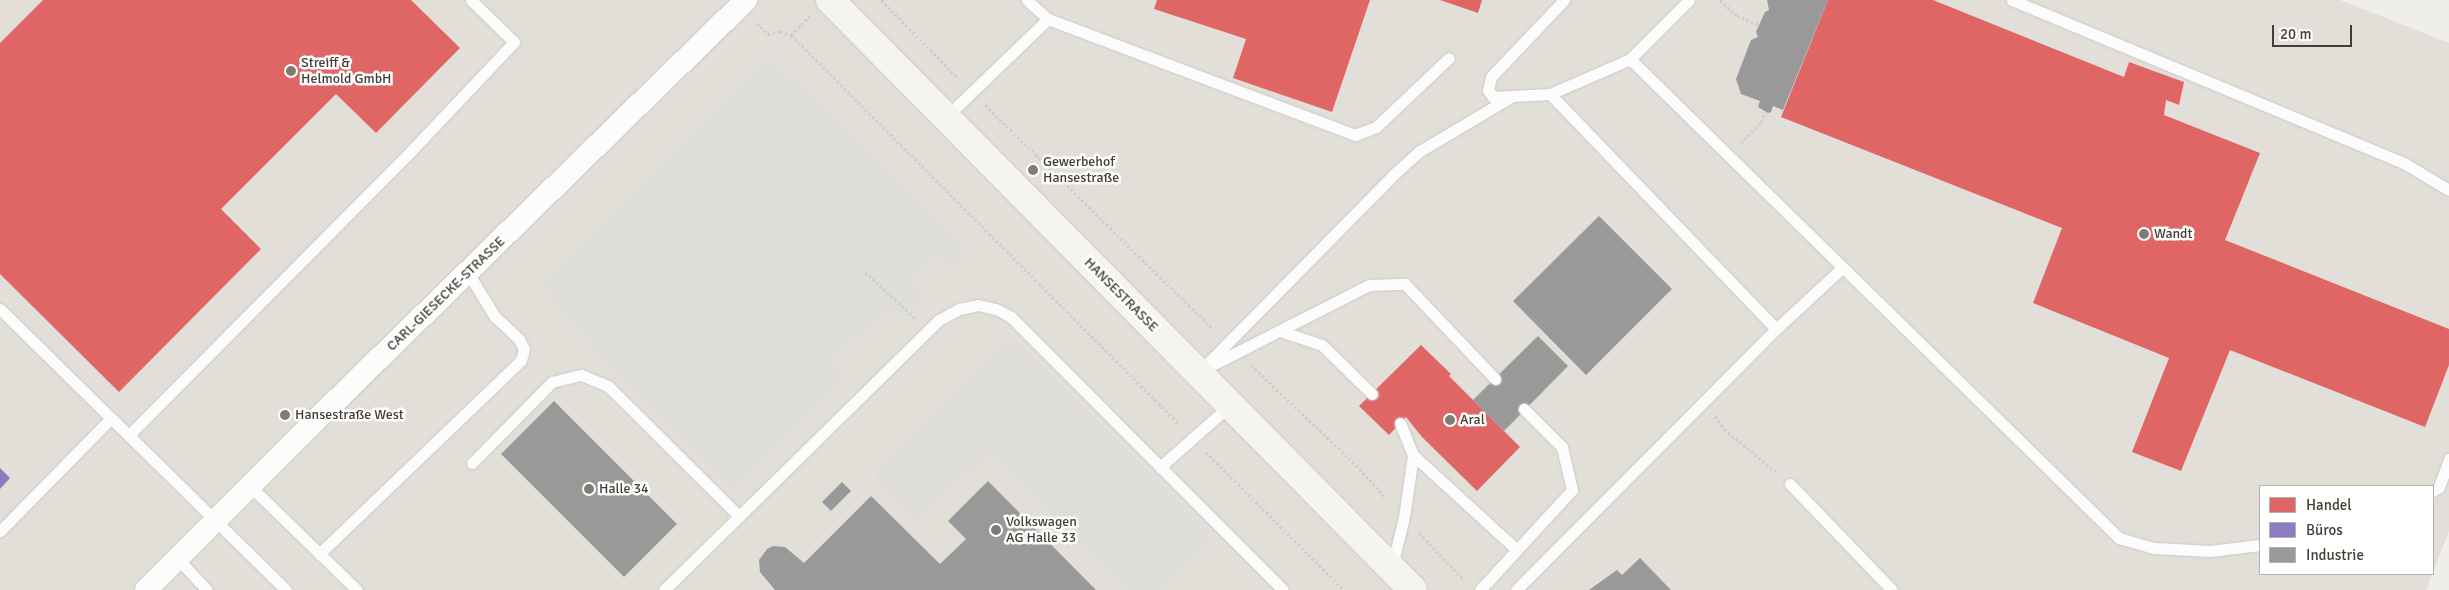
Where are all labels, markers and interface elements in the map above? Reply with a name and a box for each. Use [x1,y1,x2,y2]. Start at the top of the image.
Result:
scale bar [2274,15,2354,47]
text: 20 m [2280,25,2311,43]
place label: Streiff & Helmold GmbH [301,55,392,88]
marker: Streiff & Helmold GmbH [285,65,297,77]
place label: Gewerbehof Hansestraße [1043,154,1119,186]
marker: Gewerbehof Hansestraße [1027,164,1039,176]
place label: Wandt [2154,226,2192,242]
marker: Wandt [2138,228,2150,240]
street label: CARL-GIESECKE-STRASSE [383,233,509,355]
street label: HANSESTRASSE [1080,254,1162,336]
place label: Hansestraße West [295,407,404,423]
marker: Hansestraße West [279,409,291,421]
place label: Aral [1460,412,1485,428]
marker: Aral [1444,414,1456,426]
place label: Halle 34 [599,481,649,497]
marker: Halle 34 [583,483,595,495]
legend [2259,485,2434,575]
text: Handel [2306,496,2352,514]
place label: Volkswagen AG Halle 33 [1006,514,1077,546]
text: Büros [2306,521,2343,539]
marker: Volkswagen AG Halle 33 [990,524,1002,536]
text: Industrie [2306,546,2364,564]

